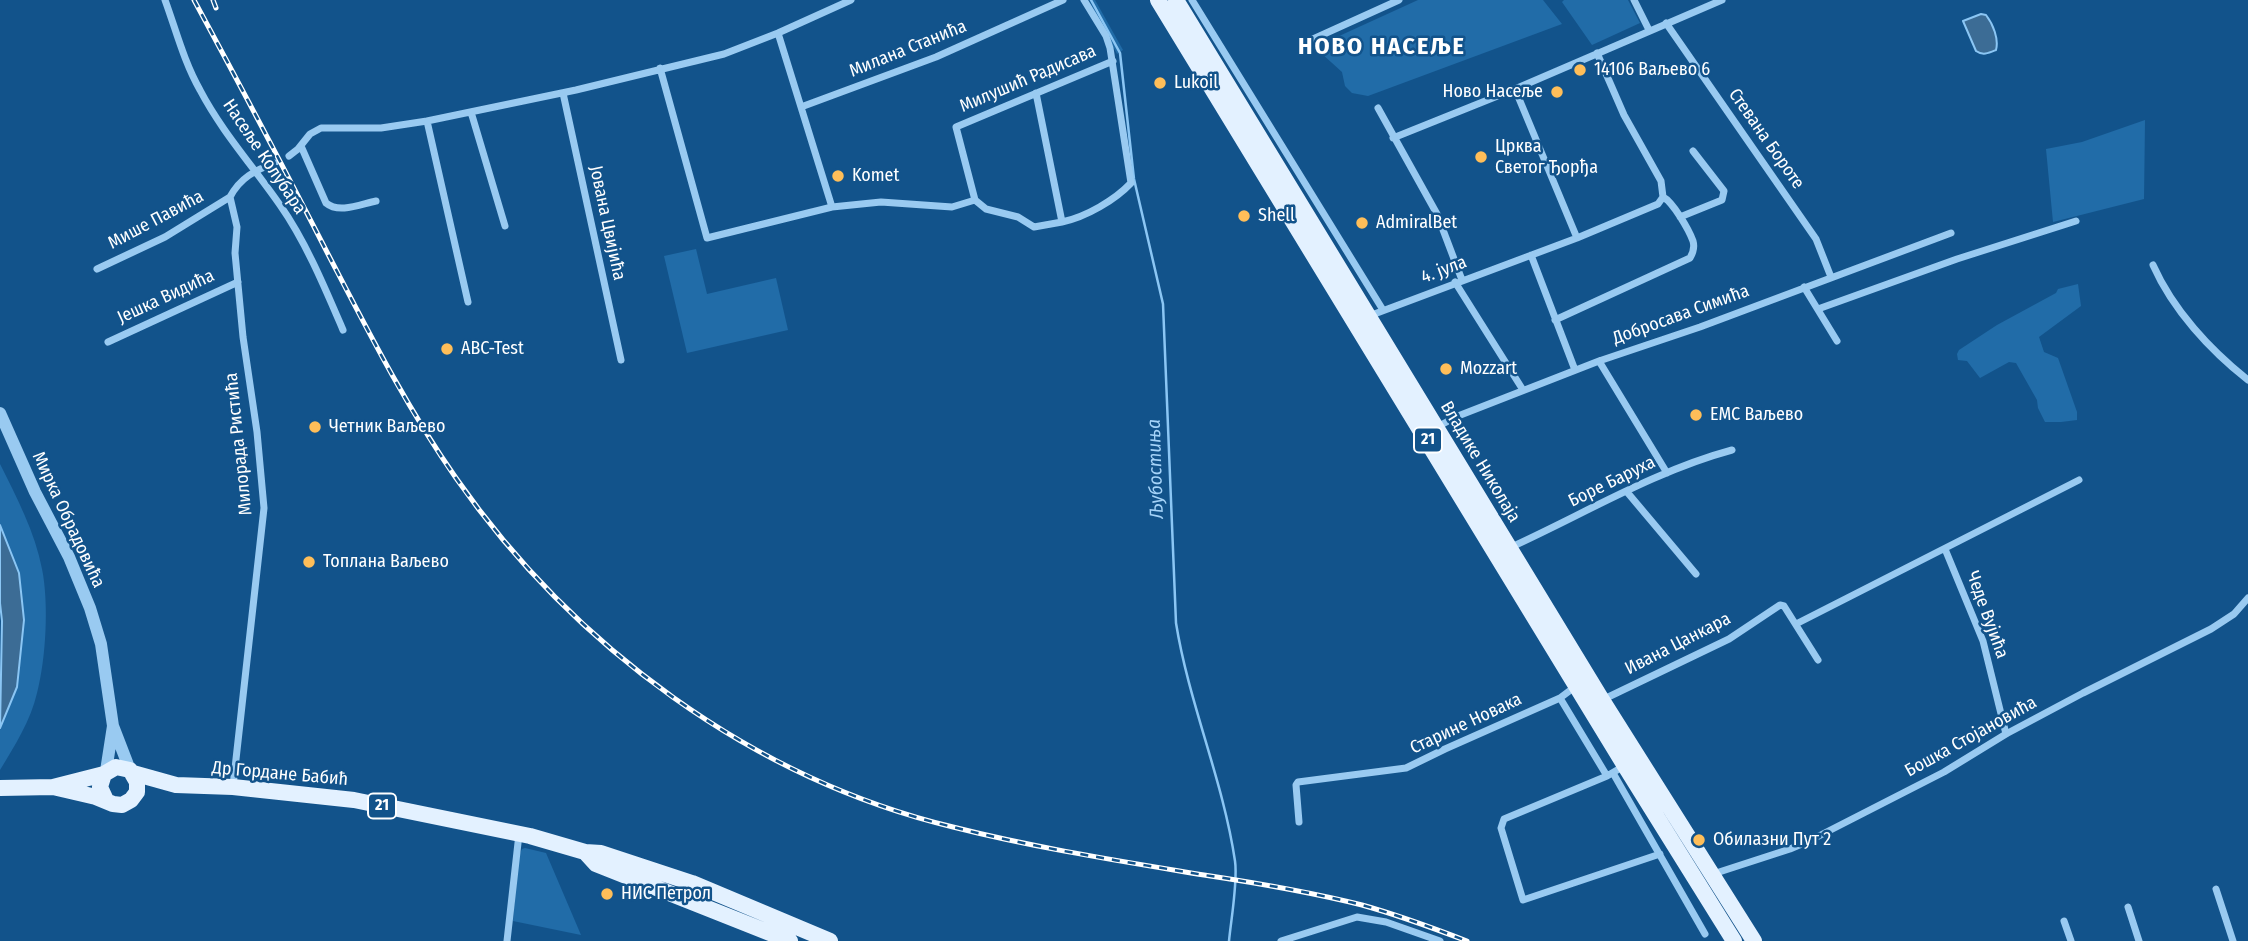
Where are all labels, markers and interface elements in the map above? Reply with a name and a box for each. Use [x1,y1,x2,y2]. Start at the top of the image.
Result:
street label: Милана Станића [846,16,970,82]
district label: НОВО НАСЕЉЕ [1299,33,1465,61]
street label: Милушић Радисава [957,41,1099,117]
place label: 14106 Ваљево 6 [1594,59,1710,81]
marker: 14106 Ваљево 6 [1572,62,1588,78]
place label: Lukoil [1174,72,1218,94]
marker: Lukoil [1152,75,1168,91]
place label: Ново Насеље [1442,81,1543,103]
marker: Ново Насеље [1549,84,1565,100]
street label: Стевана Бороте [1723,85,1809,193]
street label: Насеље Колубара [218,95,310,219]
place label: Црква Светог Ђорђа [1495,136,1598,178]
marker: Црква Светог Ђорђа [1473,149,1489,165]
street label: Јована Цвијића [584,164,630,282]
place label: Komet [852,165,899,187]
marker: Komet [830,168,846,184]
street label: Мише Павића [104,186,208,254]
place label: Shell [1258,205,1295,227]
marker: Shell [1236,208,1252,224]
place label: AdmiralBet [1376,212,1457,234]
marker: AdmiralBet [1354,215,1370,231]
street label: 4. јула [1418,251,1470,289]
street label: Јешка Видића [114,265,218,329]
street label: Добросава Симића [1610,280,1752,350]
place label: ABC-Test [461,338,524,360]
marker: ABC-Test [439,341,455,357]
place label: Mozzart [1460,358,1517,380]
marker: Mozzart [1438,361,1454,377]
street label: Милорада Ристића [221,372,257,516]
street label: Владике Николаја [1435,398,1525,526]
place label: ЕМС Ваљево [1710,404,1803,426]
marker: ЕМС Ваљево [1688,407,1704,423]
place label: Четник Ваљево [329,416,445,438]
marker: Четник Ваљево [307,419,323,435]
water label: Љубостиња [1143,419,1169,519]
road number: 21 [1414,428,1442,452]
street label: Мирка Обрадовића [27,448,109,592]
street label: Боре Баруха [1565,452,1659,512]
place label: Топлана Ваљево [323,551,449,573]
marker: Топлана Ваљево [301,554,317,570]
street label: Чеде Вујића [1961,568,2013,662]
street label: Ивана Цанкара [1622,608,1734,680]
street label: Старине Новака [1407,689,1525,759]
street label: Бошка Стојановића [1901,692,2041,782]
street label: Др Гордане Бабић [211,757,349,791]
road number: 21 [368,793,396,818]
place label: Обилазни Пут 2 [1713,829,1831,851]
marker: Обилазни Пут 2 [1691,832,1707,848]
place label: НИС Петрол [621,883,711,905]
marker: НИС Петрол [599,886,615,902]

